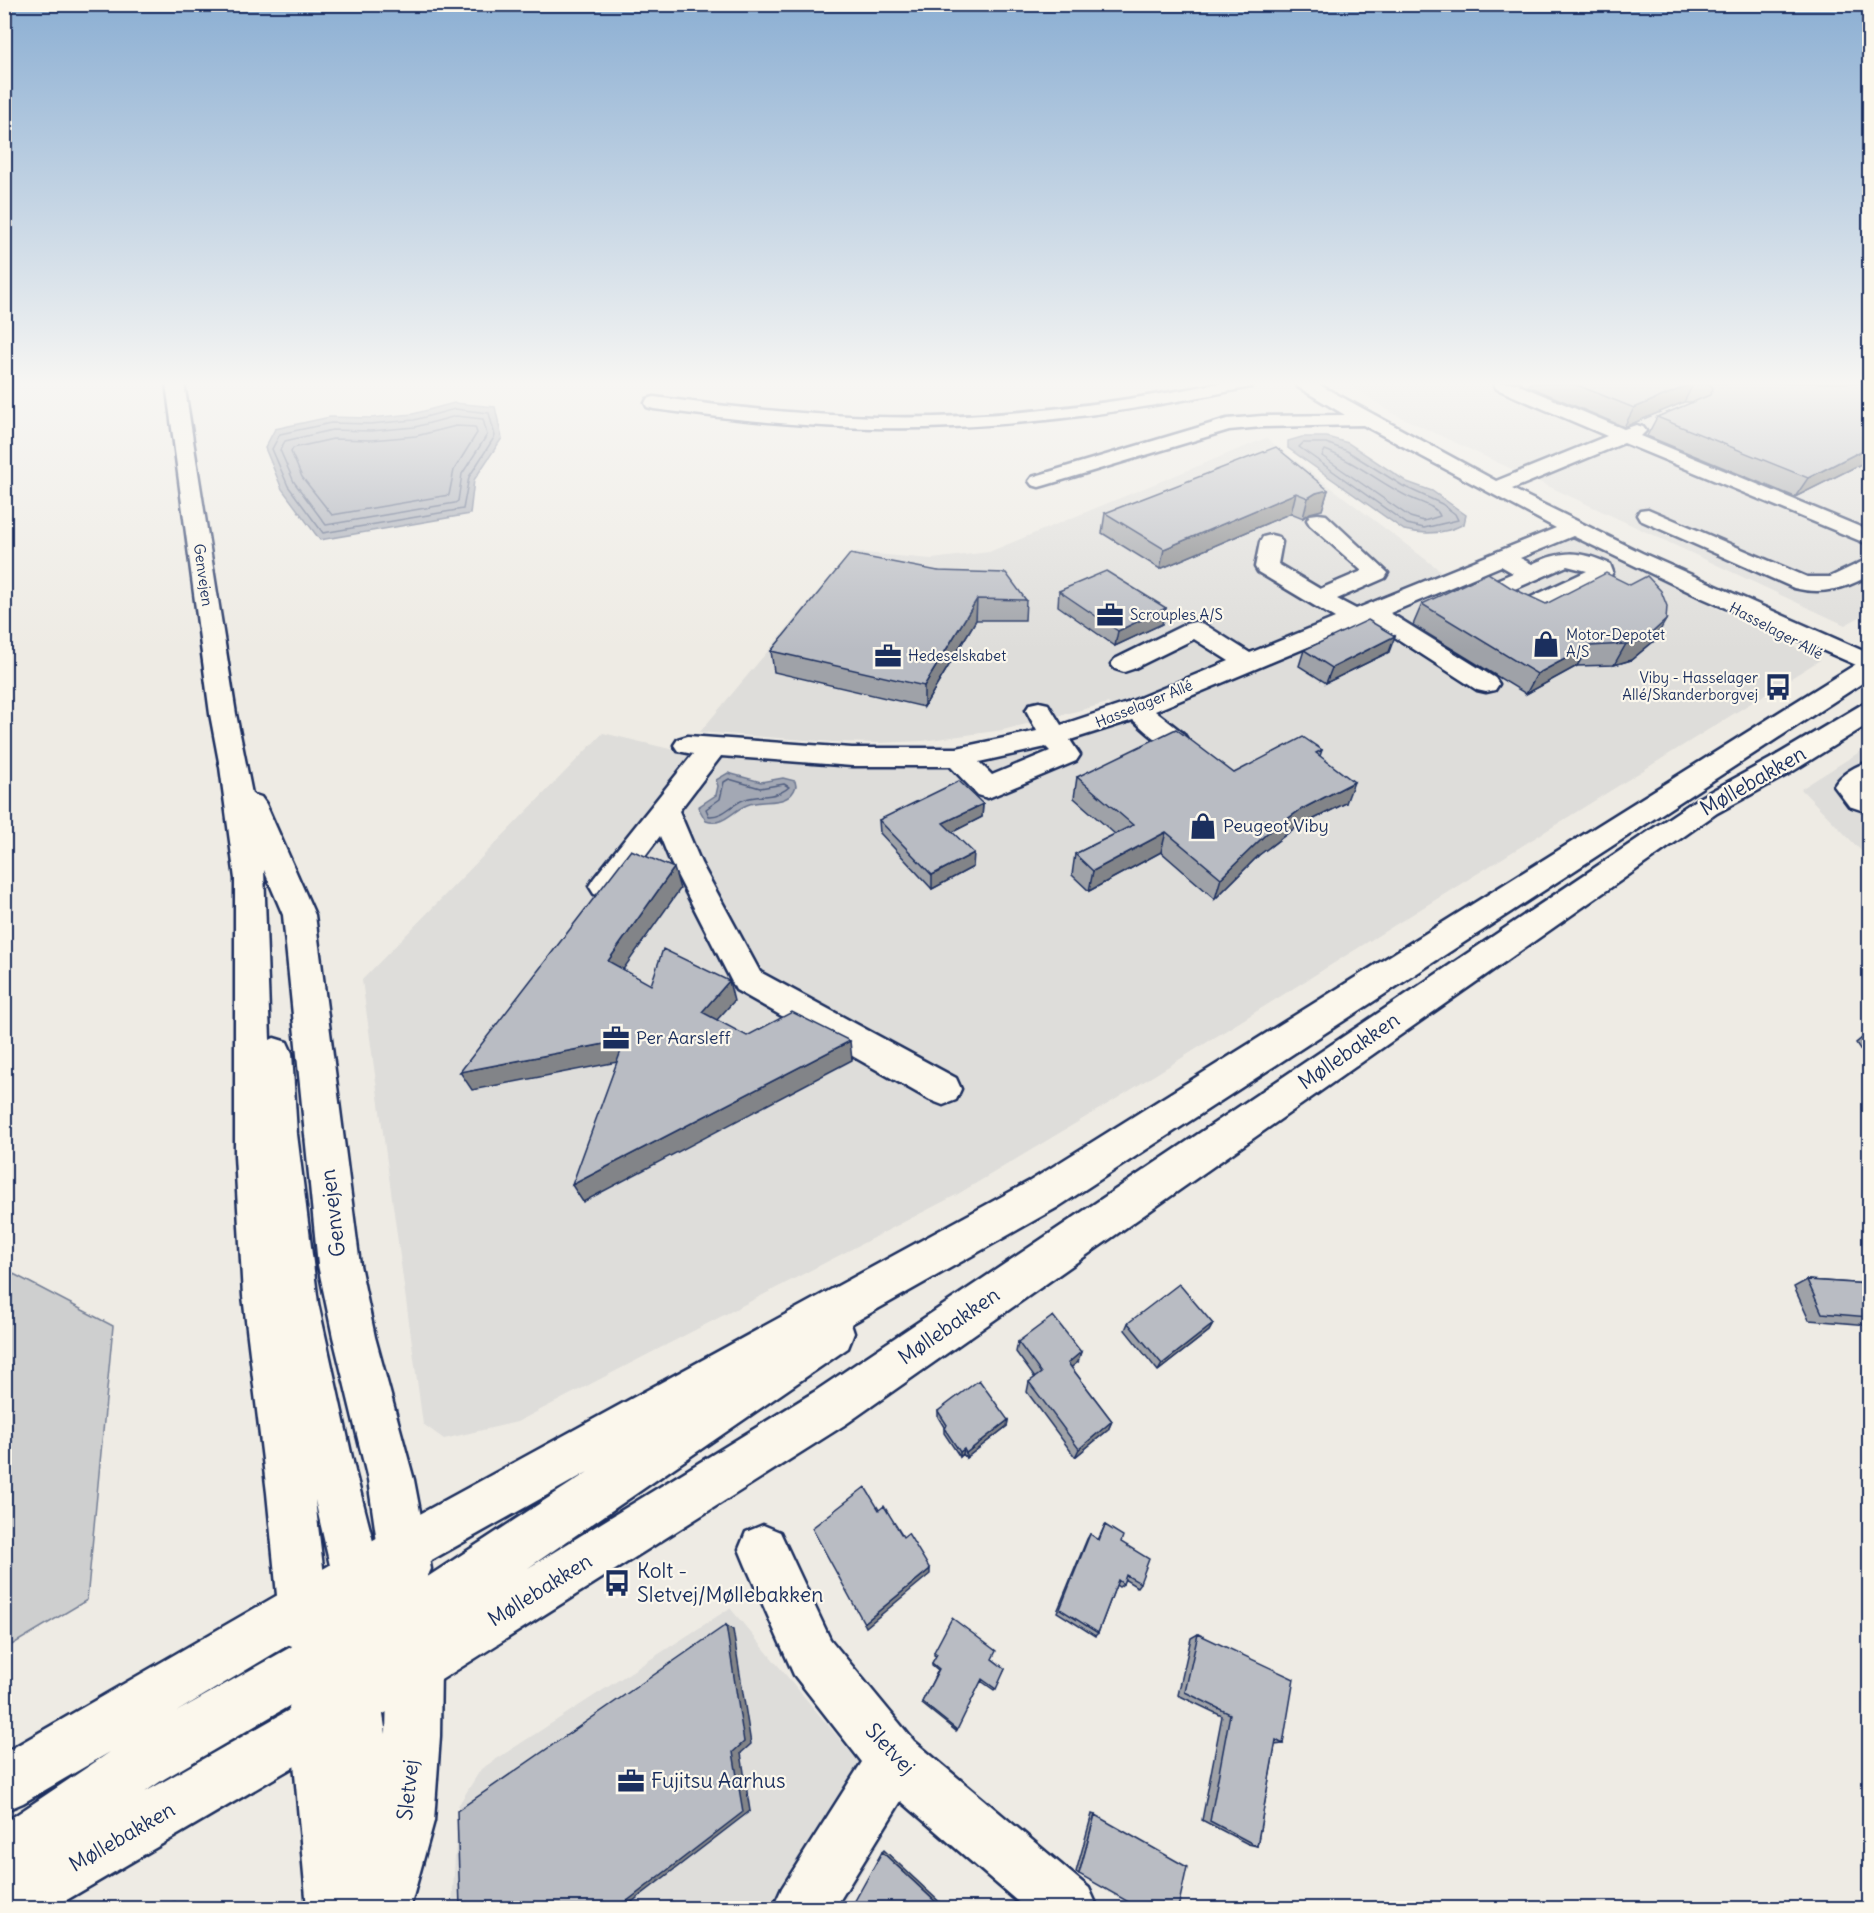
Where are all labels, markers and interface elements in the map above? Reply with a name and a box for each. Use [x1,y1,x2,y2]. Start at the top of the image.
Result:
street label: Genvejen [190,542,217,608]
street label: Hasselager Allé [1726,598,1826,663]
office icon: Scrouples A/S [1095,600,1125,630]
place label: Scrouples A/S [1130,605,1223,624]
place label: Motor-Depotet A/S [1566,625,1665,661]
shop icon: Motor-Depotet A/S [1531,629,1561,659]
office icon: Hedeselskabet [873,641,903,671]
place label: Hedeselskabet [908,646,1006,665]
place label: Viby - Hasselager Allé/Skanderborgvej [1622,668,1758,704]
bus stop icon: Viby - Hasselager Allé/Skanderborgvej [1763,672,1793,702]
street label: Hasselager Allé [1092,675,1195,732]
street label: Møllebakken [1695,739,1810,822]
shop icon: Peugeot Viby [1188,811,1218,841]
place label: Peugeot Viby [1223,814,1329,837]
street label: Møllebakken [1293,1006,1405,1095]
office icon: Per Aarsleff [601,1023,631,1053]
place label: Per Aarsleff [636,1026,731,1049]
street label: Genvejen [314,1168,351,1258]
street label: Møllebakken [893,1281,1005,1370]
street label: Møllebakken [483,1547,597,1632]
place label: Kolt - Sletvej/Møllebakken [637,1557,823,1608]
bus stop icon: Kolt - Sletvej/Møllebakken [602,1568,632,1598]
street label: Sletvej [860,1717,921,1780]
street label: Sletvej [391,1758,424,1822]
office icon: Fujitsu Aarhus [616,1766,646,1796]
place label: Fujitsu Aarhus [651,1767,786,1794]
street label: Møllebakken [64,1795,179,1878]

